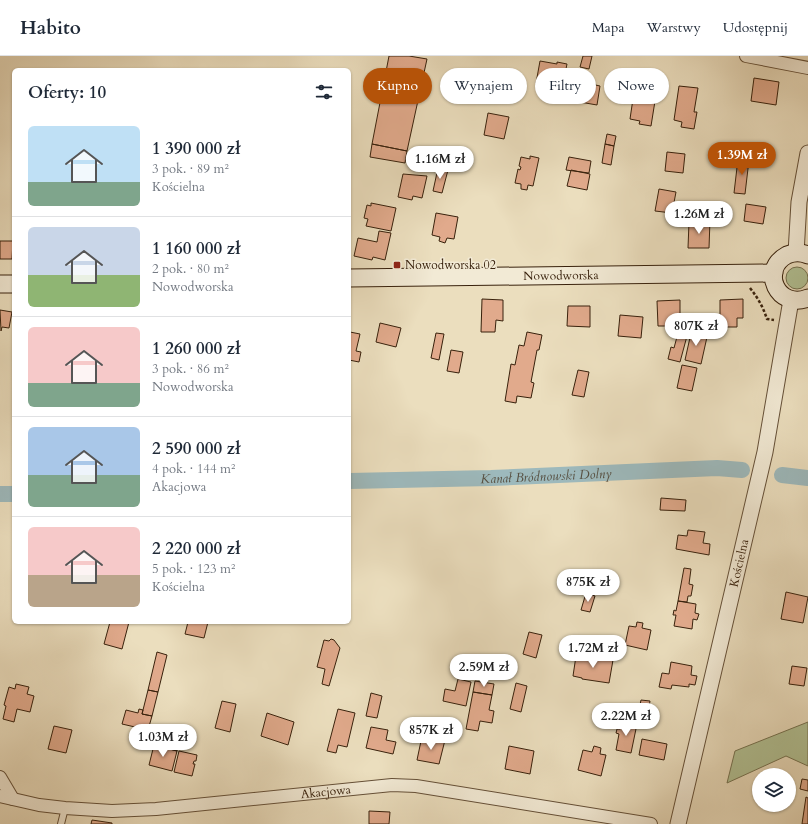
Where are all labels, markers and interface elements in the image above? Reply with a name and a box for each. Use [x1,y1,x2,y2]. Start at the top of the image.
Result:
text: Habito [20,15,81,41]
text: Mapa [592,18,624,37]
text: Warstwy [646,18,701,37]
text: Udostępnij [723,18,788,37]
chip: Kupno [363,68,432,104]
chip: Wynajem [440,68,527,104]
chip: Filtry [535,68,596,104]
chip: Nowe [604,68,669,104]
text: Oferty: 10 [28,81,106,104]
icon: filters [313,81,335,103]
text: 1 390 000 zł [152,137,240,160]
icon: home [60,142,108,190]
pin: 1.39M zł [701,142,783,176]
pin: 1.16M zł [399,146,481,180]
text: 1.39M zł [717,146,767,164]
text: 1.16M zł [415,150,465,168]
text: 3 pok. · 89 m² [152,160,229,178]
text: Kościelna [152,178,205,196]
pin: 1.26M zł [658,201,740,235]
text: 1.26M zł [674,205,724,223]
text: 1 160 000 zł [152,237,240,260]
icon: home [60,243,108,291]
place label: Nowodworska 02 [405,257,496,273]
text: 2 pok. · 80 m² [152,260,229,278]
marker: Nowodworska 02 [392,260,402,270]
street label: Nowodworska [523,267,600,284]
text: Nowodworska [152,278,234,296]
pin: 807K zł [659,313,733,347]
text: 807K zł [674,317,718,335]
text: 1 260 000 zł [152,337,240,360]
icon: home [60,343,108,391]
text: 3 pok. · 86 m² [152,360,229,378]
text: Nowodworska [152,378,234,396]
text: 2 590 000 zł [152,437,240,460]
icon: home [60,443,108,491]
text: 4 pok. · 144 m² [152,460,235,478]
water label: Kanał Bródnowski Dolny [480,465,613,488]
text: Akacjowa [152,478,206,496]
text: 2 220 000 zł [152,537,240,560]
street label: Kościelna [726,537,753,589]
icon: home [60,543,108,591]
text: 5 pok. · 123 m² [152,560,235,578]
pin: 875K zł [551,569,625,603]
text: 875K zł [566,573,610,591]
text: Kościelna [152,578,205,596]
pin: 1.72M zł [552,635,634,669]
text: 1.72M zł [568,639,618,657]
pin: 2.59M zł [443,654,525,688]
text: 2.59M zł [459,658,509,676]
pin: 2.22M zł [585,703,667,737]
text: 2.22M zł [601,707,651,725]
pin: 857K zł [394,717,468,751]
text: 857K zł [409,721,453,739]
pin: 1.03M zł [122,724,204,758]
text: 1.03M zł [138,728,188,746]
map controls [752,768,796,812]
button: layers [752,768,796,812]
street label: Akacjowa [300,781,352,802]

